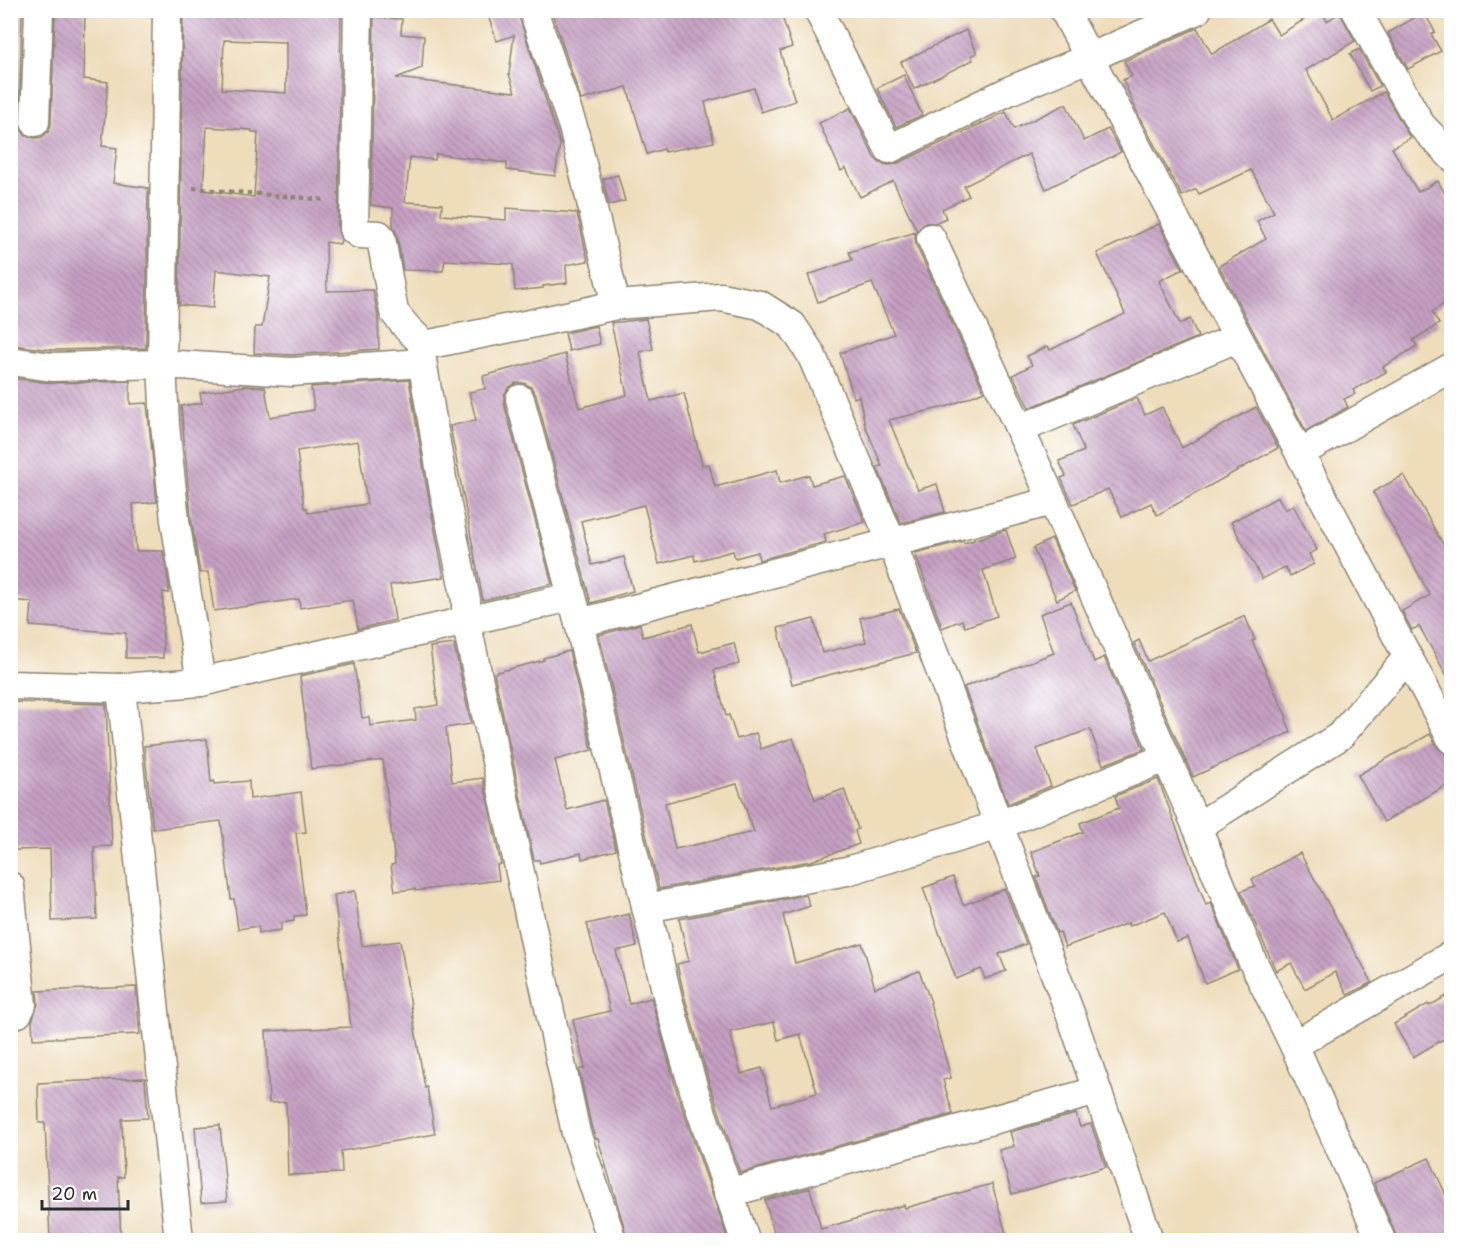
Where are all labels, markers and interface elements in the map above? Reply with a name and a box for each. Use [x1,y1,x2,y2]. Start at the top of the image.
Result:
scale bar [42,1173,128,1211]
text: 20 m [51,1182,97,1206]

